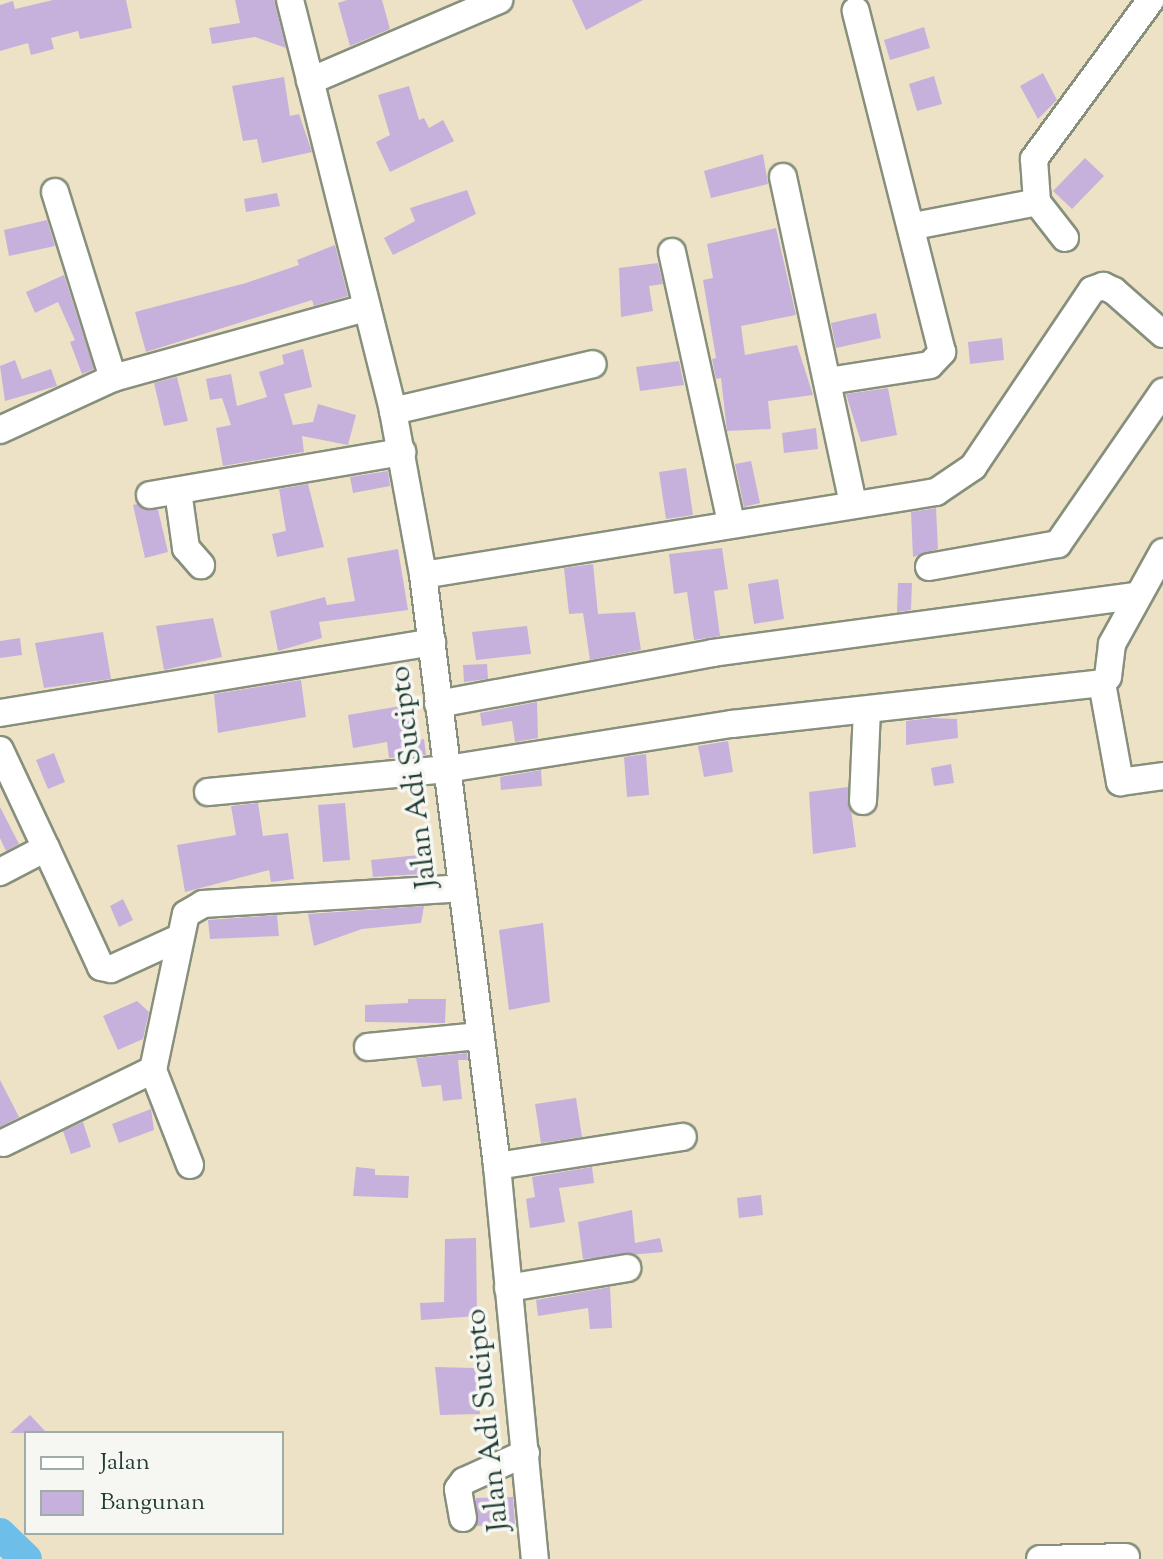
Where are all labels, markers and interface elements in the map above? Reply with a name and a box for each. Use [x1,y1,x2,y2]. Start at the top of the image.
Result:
street label: Jalan Adi Sucipto [383,664,447,890]
street label: Jalan Adi Sucipto [459,1307,519,1533]
legend [24,1431,284,1535]
text: Jalan [100,1446,150,1480]
text: Bangunan [100,1486,205,1520]

